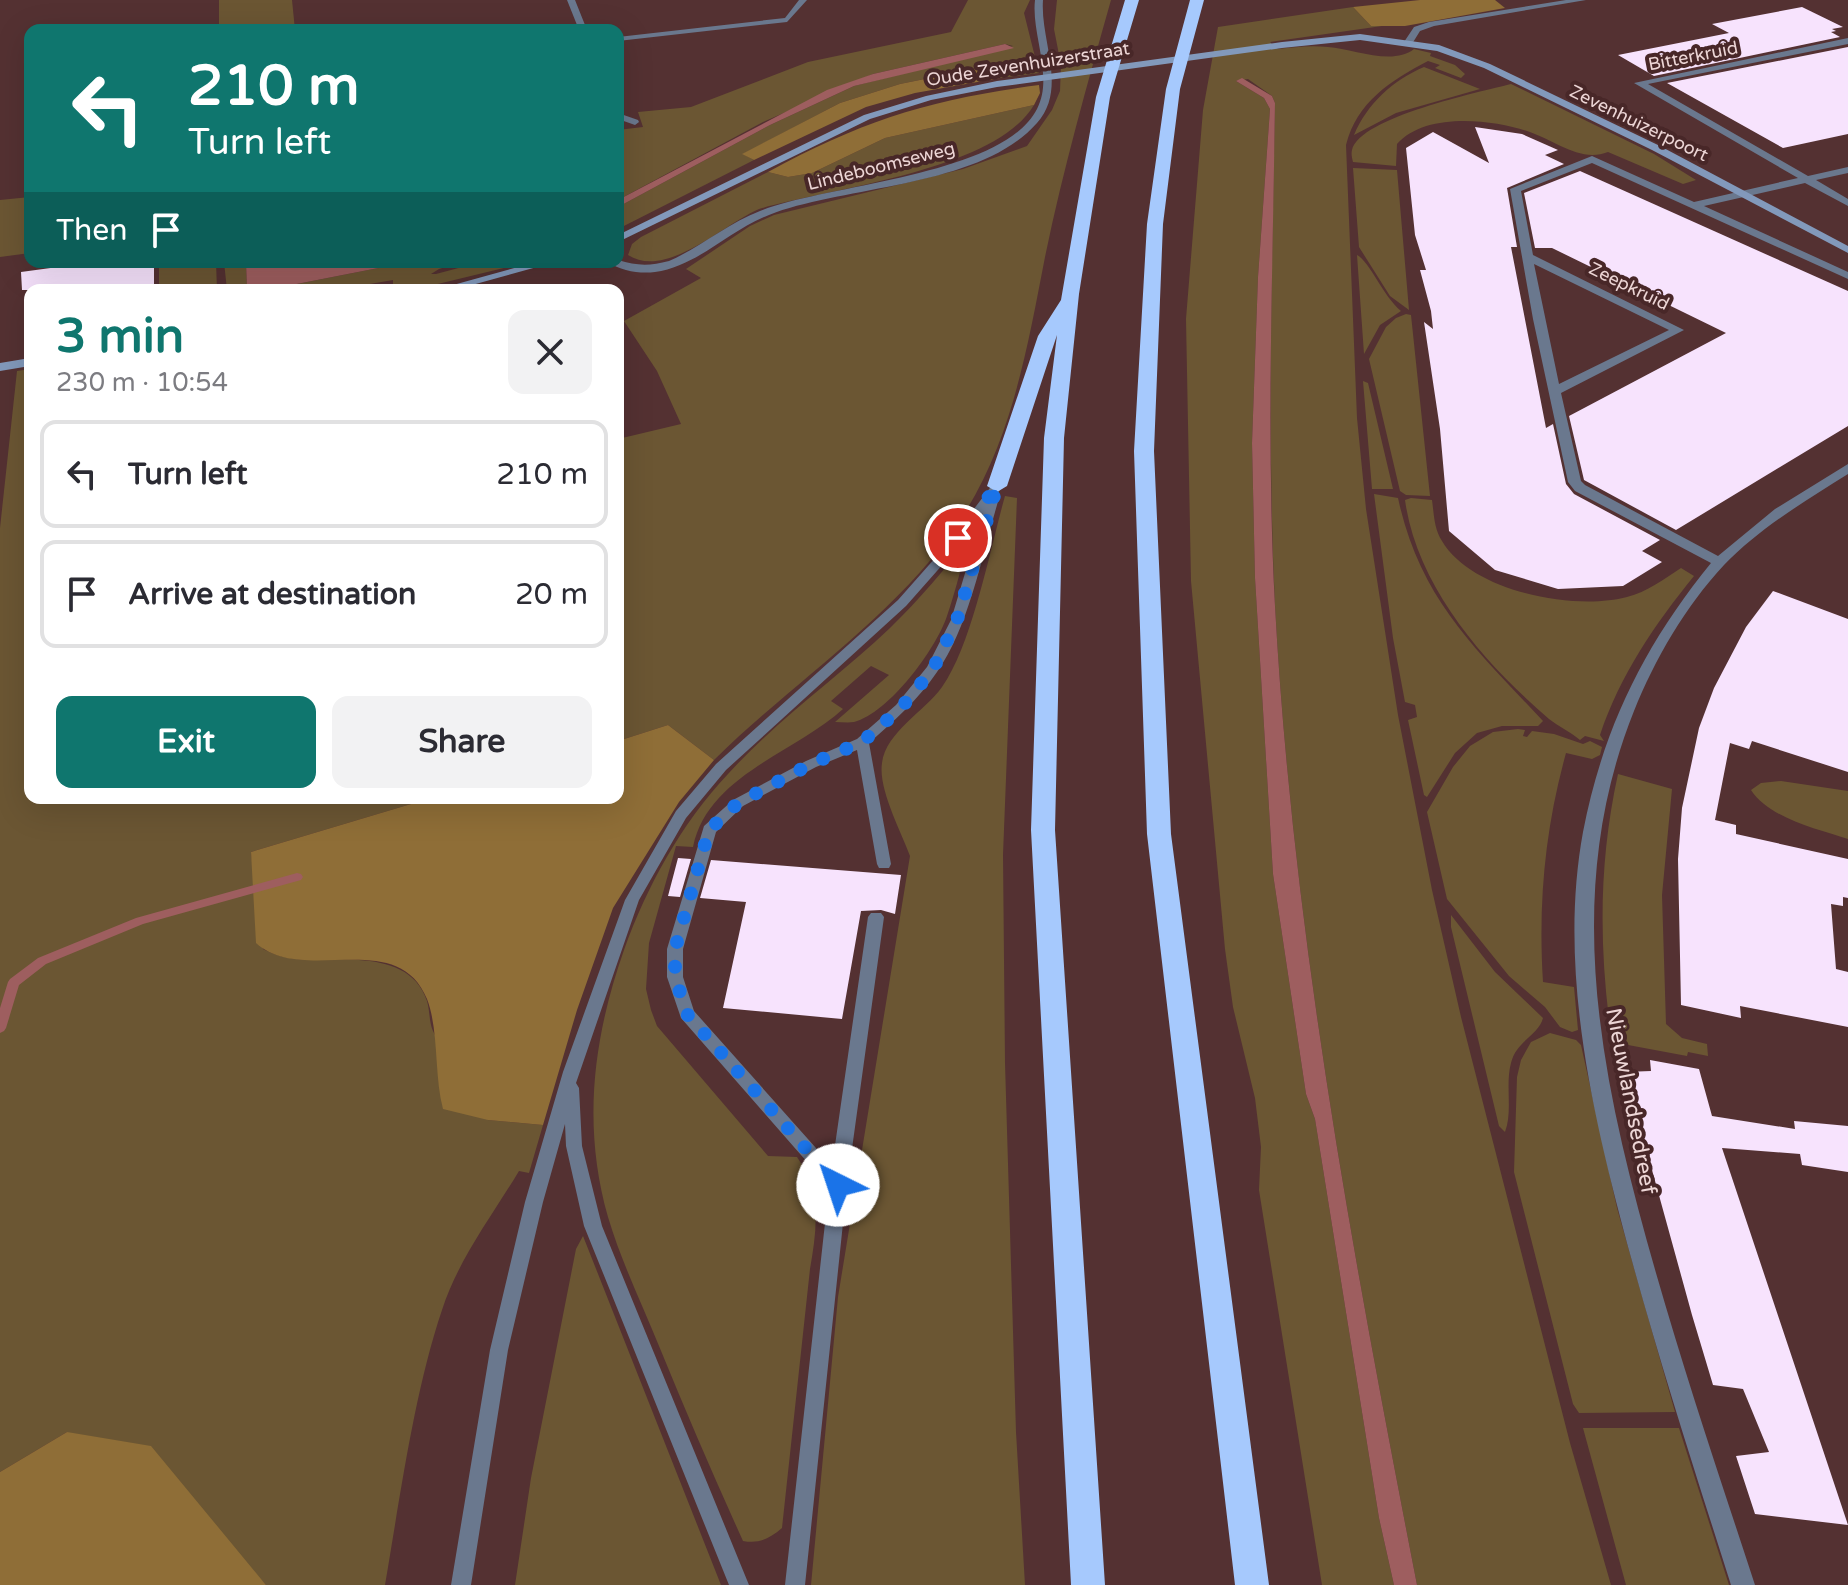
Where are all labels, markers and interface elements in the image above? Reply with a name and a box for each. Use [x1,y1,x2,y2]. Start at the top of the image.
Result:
street label: Oude Zevenhuizerstraat [925,37,1131,91]
street label: Bitterkruid [1646,37,1740,75]
text: 210 m [188,53,359,120]
icon: left [56,56,160,160]
street label: Zevenhuizerpoort [1566,80,1712,166]
text: Turn left [188,121,331,164]
street label: Lindeboomseweg [805,137,957,195]
icon: arrive [144,208,188,252]
text: Then [56,212,128,249]
street label: Zeepkruid [1585,257,1673,315]
text: 3 min [56,308,184,366]
button: close [508,310,592,394]
text: 230 m · 10:54 [56,367,228,398]
icon: left [60,452,104,496]
text: Turn left [128,456,247,493]
text: 210 m [496,456,588,493]
pin [924,504,992,572]
icon: arrive [936,516,980,560]
icon: arrive [60,572,104,616]
text: Arrive at destination [128,576,416,613]
text: 20 m [515,576,588,613]
button: Exit [56,696,316,788]
button: Share [332,696,592,788]
street label: Nieuwlandsedreef [1600,1006,1662,1197]
position arrow [796,1143,880,1227]

